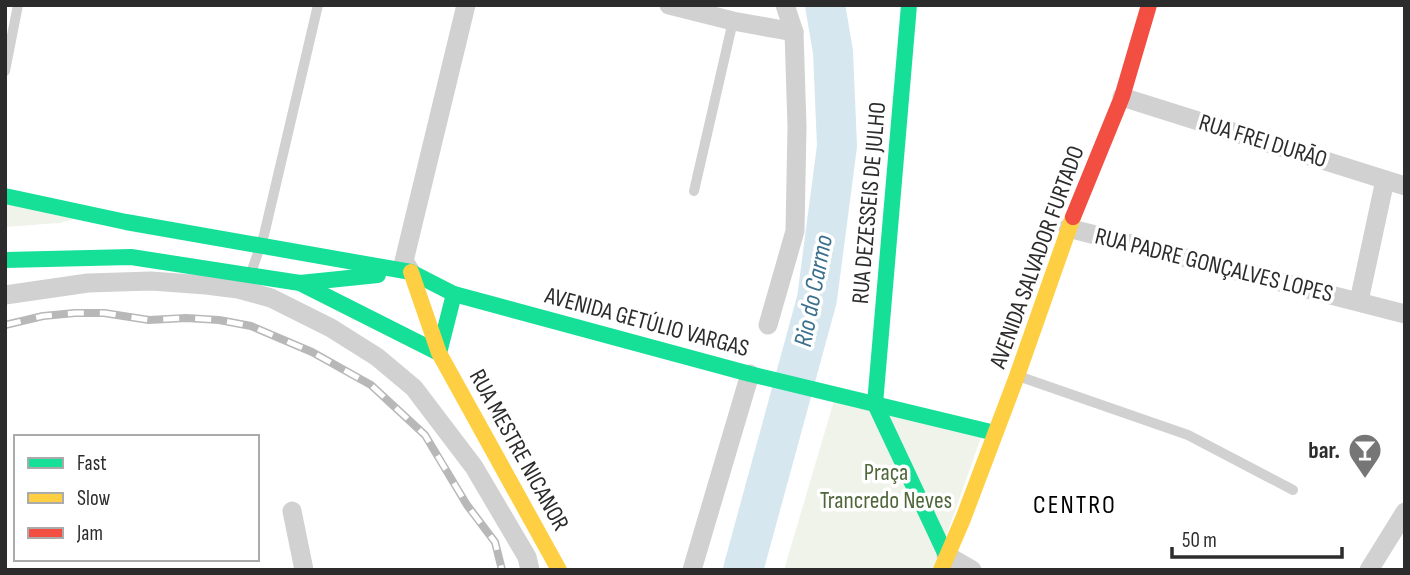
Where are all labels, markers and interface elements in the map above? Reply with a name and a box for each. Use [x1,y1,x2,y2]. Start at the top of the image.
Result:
street label: RUA DEZESSEIS DE JULHO [846,101,892,305]
street label: RUA FREI DURÃO [1195,108,1331,174]
street label: AVENIDA SALVADOR FURTADO [983,142,1091,373]
street label: RUA PADRE GONÇALVES LOPES [1092,221,1336,309]
water label: Rio do Carmo [788,232,840,350]
street label: AVENIDA GETÚLIO VARGAS [541,281,752,363]
street label: RUA MESTRE NICANOR [463,364,575,536]
bar icon: bar. [1346,431,1384,480]
legend [14,435,259,561]
place label: bar. [1308,436,1340,465]
text: Fast [77,451,107,476]
park label: Praça Trancredo Neves [820,458,952,515]
text: Slow [77,486,111,511]
district label: CENTRO [1033,490,1117,521]
scale bar [1172,516,1342,560]
text: Jam [76,521,103,546]
text: 50 m [1182,528,1217,553]

